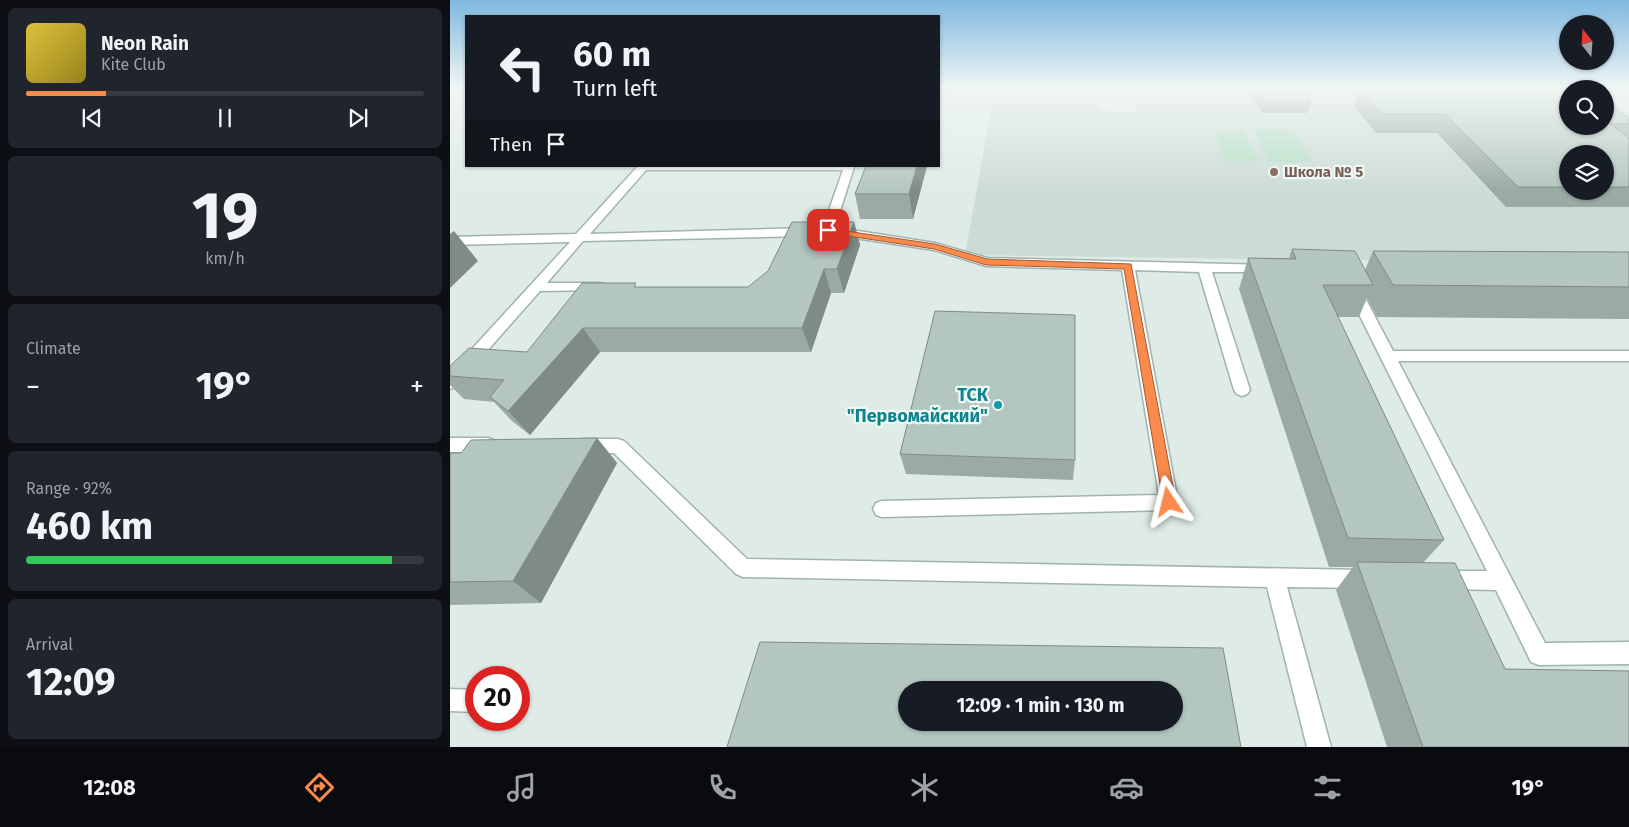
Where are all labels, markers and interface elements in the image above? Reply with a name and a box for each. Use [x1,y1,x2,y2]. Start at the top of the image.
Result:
north arrow [1559,15,1614,70]
map controls [1559,15,1614,200]
text: Neon Rain [101,32,189,55]
text: 60 m [573,33,651,75]
icon: left [490,35,555,100]
text: Kite Club [101,55,166,74]
text: Turn left [573,75,657,102]
button: search [1559,80,1614,135]
icon: previous [78,104,106,132]
icon: pause [211,104,239,132]
icon: next [344,104,372,132]
icon: arrive [542,130,570,158]
text: Then [490,133,532,156]
button: layers [1559,145,1614,200]
place label: Школа № 5 [1284,163,1363,181]
marker: Школа № 5 [1268,166,1280,178]
text: 19 [192,177,258,255]
pin [807,209,849,251]
icon: arrive [814,216,842,244]
text: km/h [205,249,245,268]
text: Climate [26,339,81,358]
text: 19° [196,363,254,409]
text: − [26,370,40,403]
text: + [410,370,424,403]
place label: ТСК "Первомайский" [847,384,989,427]
marker: ТСК "Первомайский" [992,399,1004,411]
position arrow [1142,475,1194,527]
text: Range · 92% [26,479,112,498]
text: 460 km [26,503,153,549]
text: Arrival [26,635,73,654]
text: 12:09 [26,659,116,705]
speed limit sign: 20 [465,666,530,731]
text: 12:09 · 1 min · 130 m [957,694,1124,717]
icon: directions [302,770,337,805]
icon: music [504,770,539,805]
icon: phone [705,770,740,805]
icon: climate [907,770,942,805]
icon: car [1109,770,1144,805]
icon: filters [1310,770,1345,805]
text: 12:08 [83,774,136,801]
text: 19° [1512,774,1546,801]

